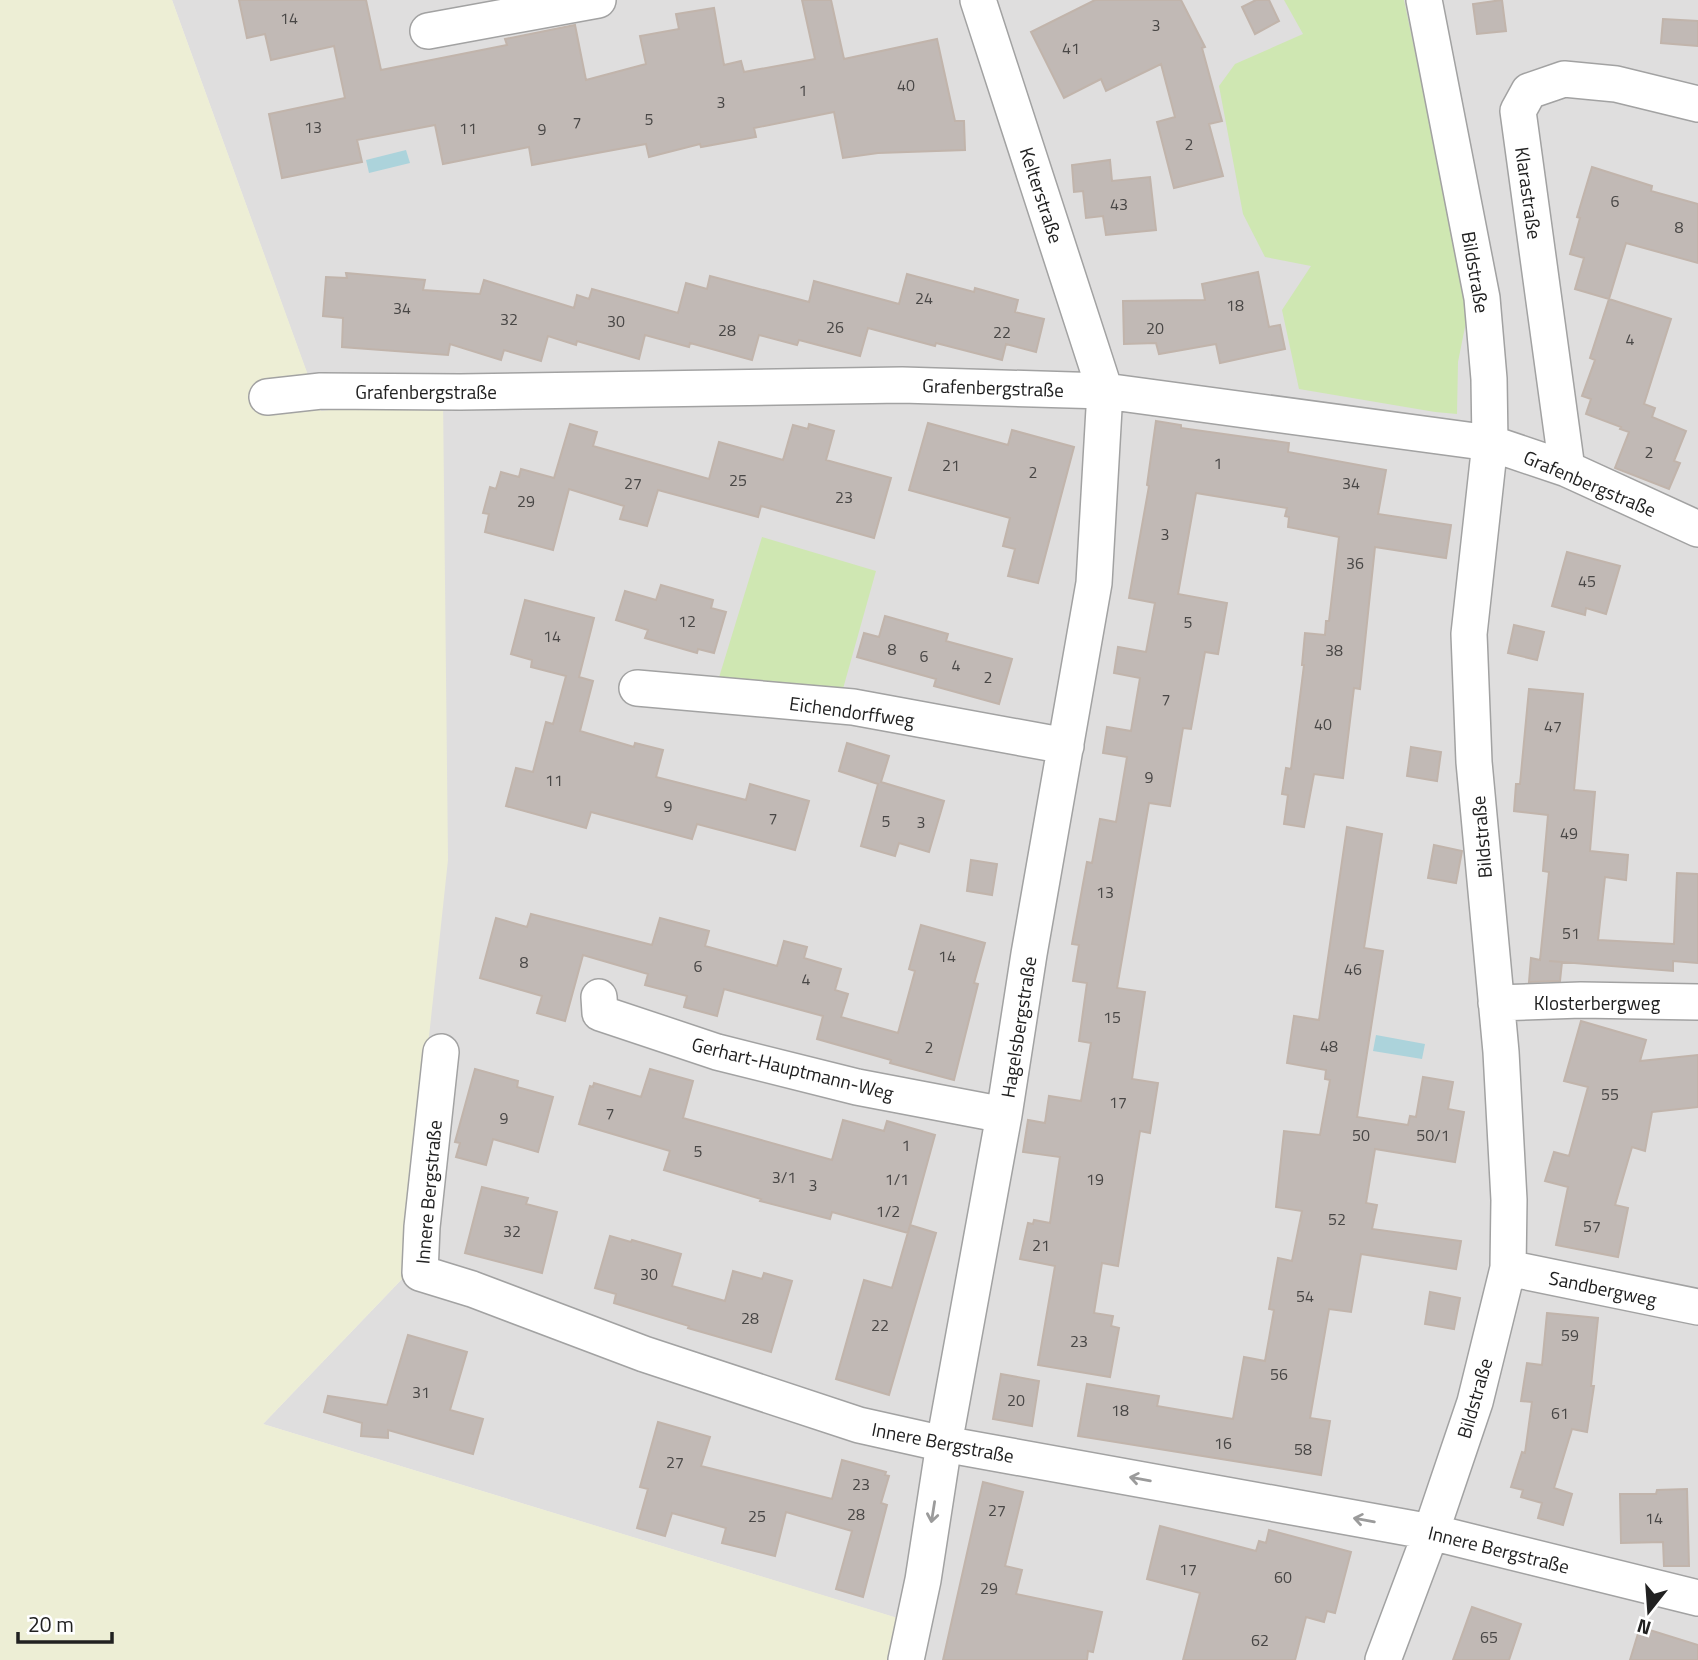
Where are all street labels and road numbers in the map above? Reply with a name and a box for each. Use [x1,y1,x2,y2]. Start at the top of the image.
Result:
street label: Kelterstraße [1013,143,1071,247]
street label: Klarastraße [1508,145,1550,241]
street label: Bildstraße [1455,229,1497,315]
street label: Grafenbergstraße [922,370,1064,404]
street label: Grafenbergstraße [355,377,497,406]
street label: Grafenbergstraße [1519,442,1661,524]
street label: Eichendorffweg [788,688,917,734]
street label: Bildstraße [1463,795,1499,879]
street label: Hagelsbergstraße [993,954,1043,1100]
street label: Klosterbergweg [1534,988,1660,1017]
street label: Gerhart-Hauptmann-Weg [689,1029,897,1107]
street label: Innere Bergstraße [407,1119,449,1265]
street label: Sandbergweg [1546,1262,1660,1314]
street label: Bildstraße [1449,1354,1499,1442]
street label: Innere Bergstraße [869,1414,1017,1470]
street label: Innere Bergstraße [1425,1517,1573,1581]

